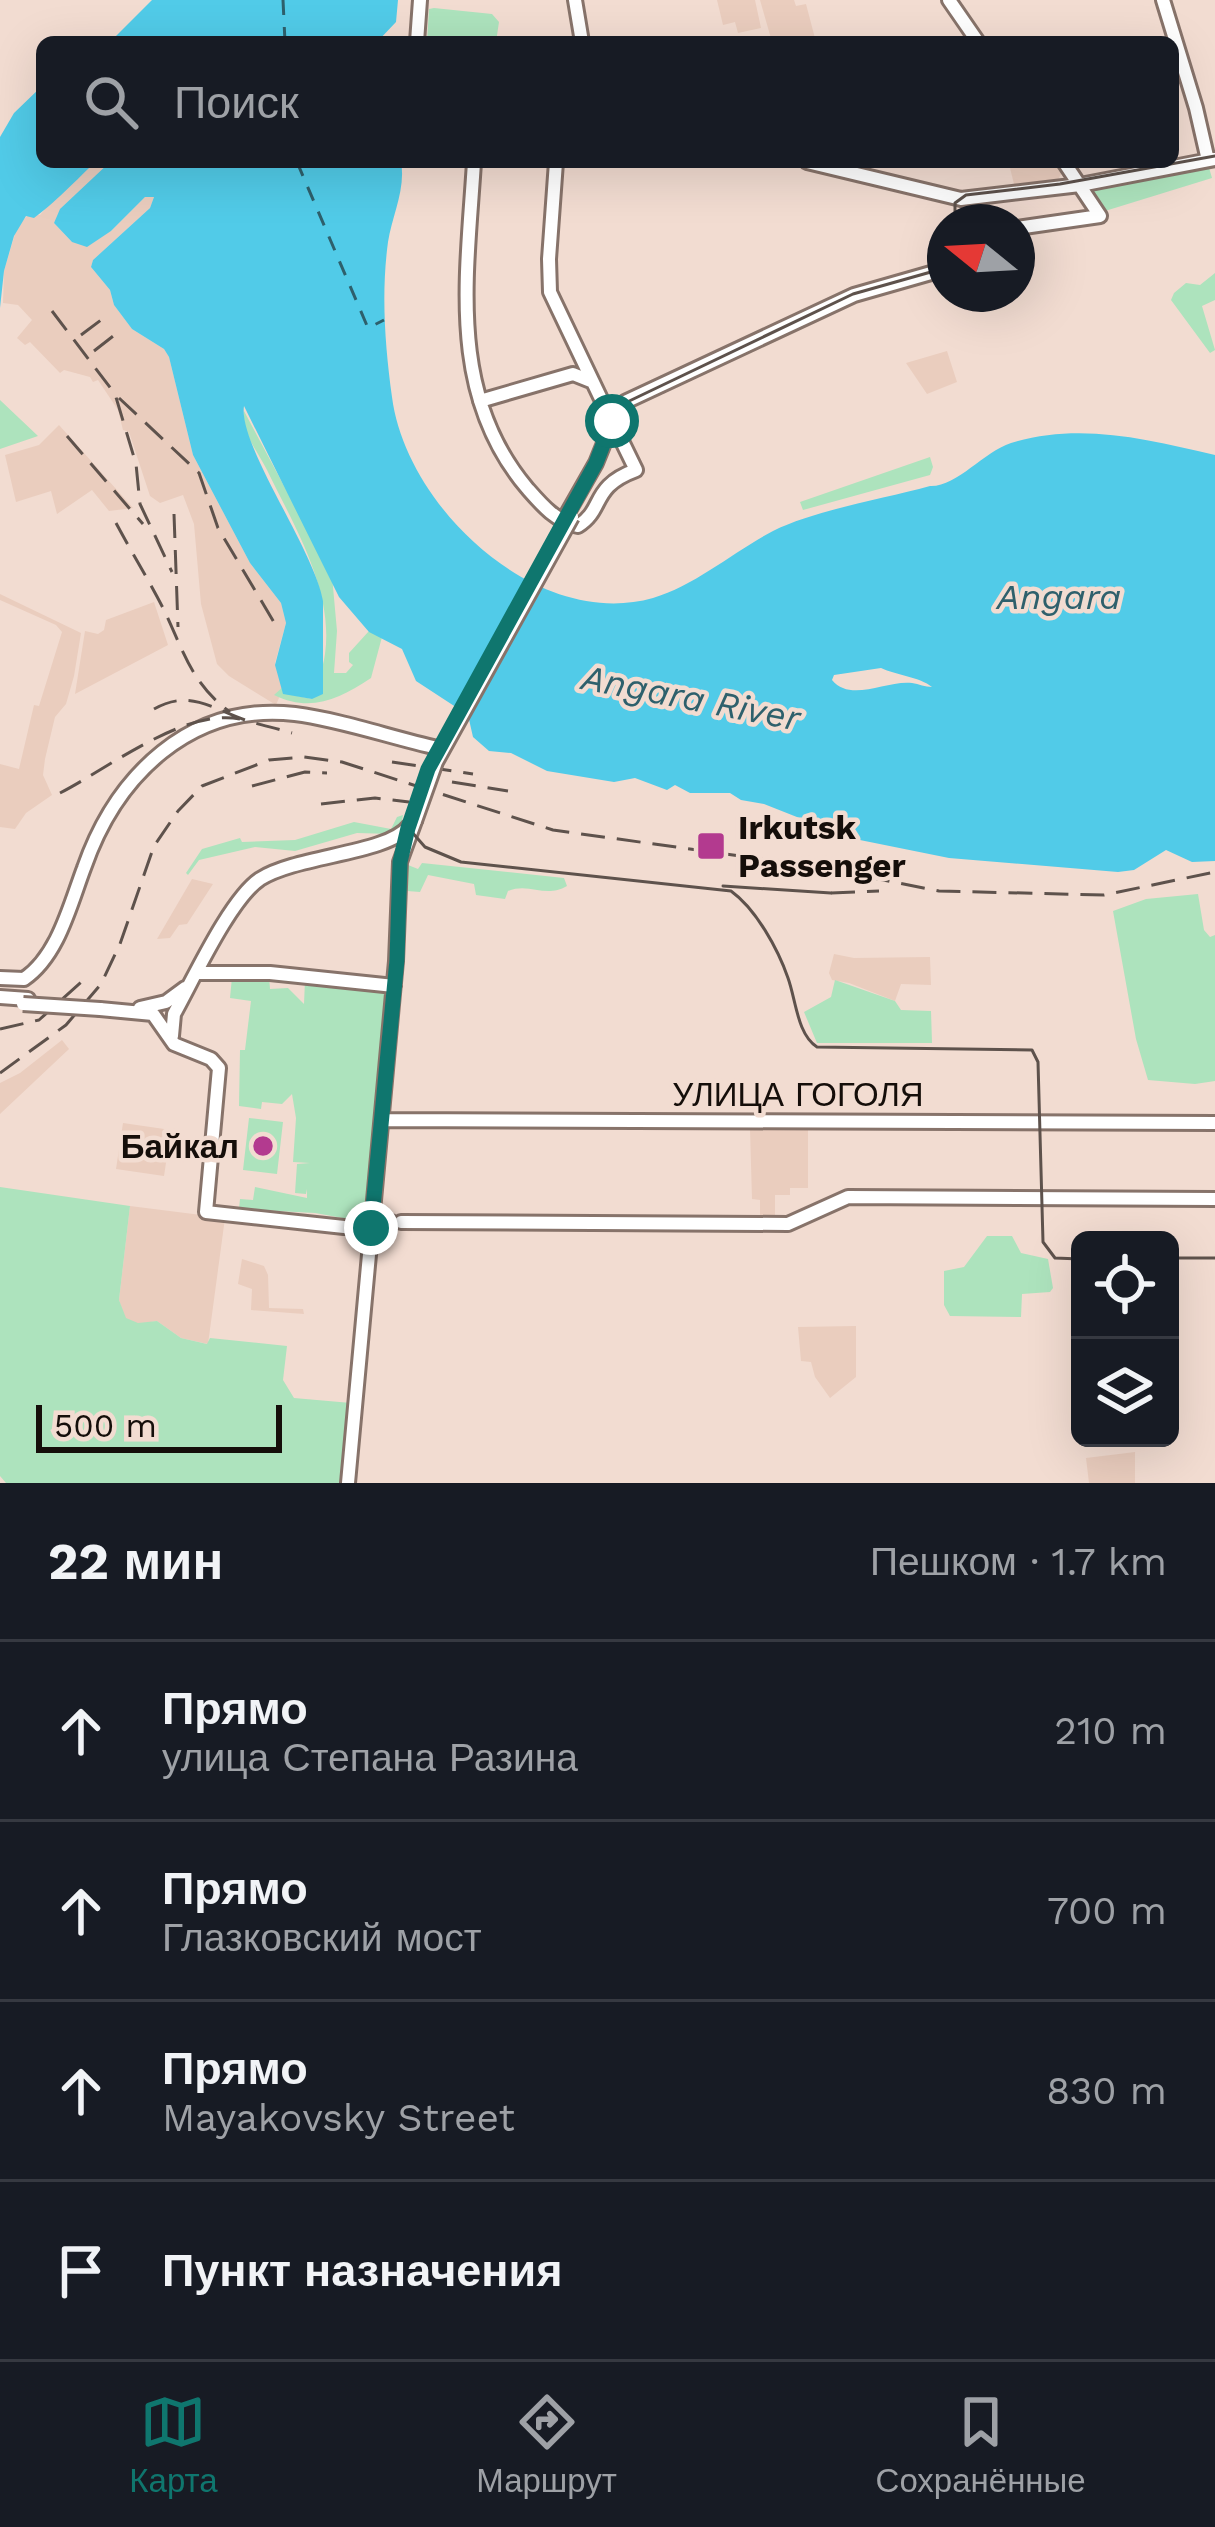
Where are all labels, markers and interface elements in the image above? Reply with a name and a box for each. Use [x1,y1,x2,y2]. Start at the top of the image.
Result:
search box [36,36,1179,168]
icon: search [78,69,144,135]
text: Поиск [174,76,299,129]
north arrow [927,204,1035,312]
route start [585,394,639,448]
water label: Angara [995,576,1121,618]
water label: Angara River [576,656,806,740]
place label: Irkutsk Passenger [738,808,906,885]
marker: Irkutsk Passenger [695,830,727,862]
street label: УЛИЦА ГОГОЛЯ [672,1075,924,1114]
place label: Байкал [121,1127,239,1166]
marker: Байкал [250,1133,276,1159]
route end [344,1201,398,1255]
map controls [1071,1231,1179,1447]
button: locate [1071,1231,1179,1339]
button: layers [1071,1339,1179,1447]
scale bar [36,1399,282,1452]
text: 500 m [54,1406,157,1445]
text: 22 мин [48,1532,223,1591]
text: Пешком · 1.7 km [870,1539,1167,1584]
text: Прямо [162,1682,308,1735]
icon: ahead [48,1698,114,1764]
text: 210 m [1054,1708,1167,1753]
text: улица Степана Разина [162,1735,578,1780]
text: Прямо [162,1862,308,1915]
icon: ahead [48,1878,114,1944]
text: 700 m [1047,1888,1167,1933]
text: Глазковский мост [162,1915,482,1960]
text: Прямо [162,2042,308,2095]
icon: ahead [48,2058,114,2124]
text: 830 m [1046,2068,1167,2113]
text: Mayakovsky Street [162,2095,515,2140]
icon: arrive [48,2238,114,2304]
text: Пункт назначения [162,2244,562,2297]
tab: Карта [129,2389,218,2500]
tab: Маршрут [476,2389,617,2500]
tab: Сохранённые [876,2389,1086,2500]

